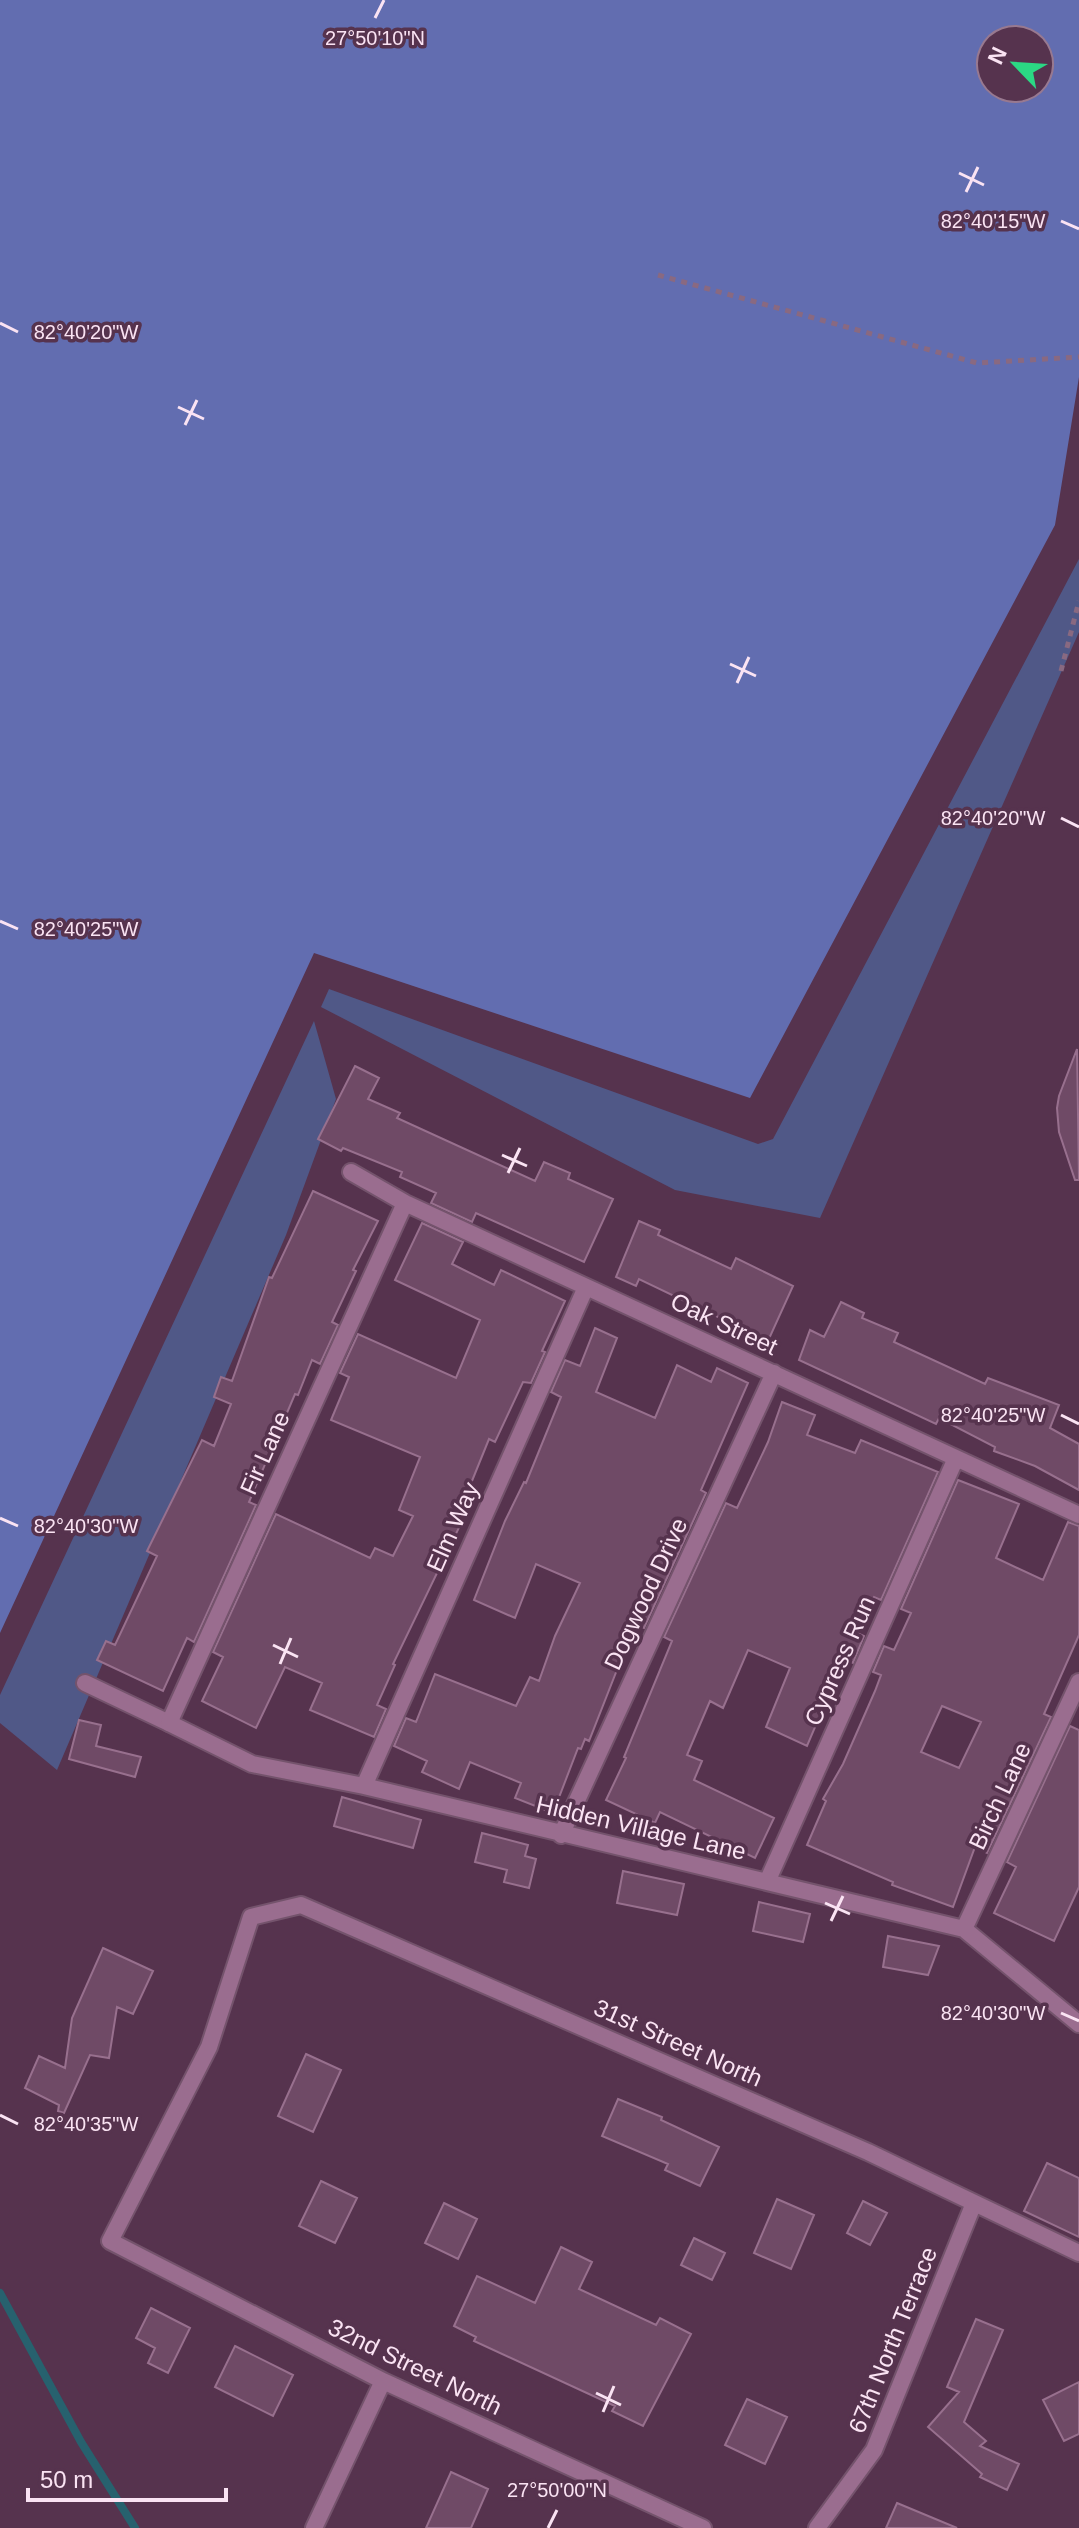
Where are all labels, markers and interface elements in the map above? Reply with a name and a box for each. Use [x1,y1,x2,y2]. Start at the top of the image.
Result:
north arrow [975,24,1055,104]
text: 27°50'10"N [325,27,425,49]
text: N [983,43,1012,68]
text: 82°40'15"W [941,210,1045,232]
text: 82°40'20"W [34,321,138,343]
text: 82°40'20"W [941,807,1045,829]
text: 82°40'25"W [34,918,138,940]
street label: Oak Street [667,1287,782,1360]
text: 82°40'25"W [941,1404,1045,1426]
street label: Fir Lane [234,1407,295,1499]
street label: Elm Way [421,1478,484,1576]
street label: Dogwood Drive [599,1514,692,1674]
text: 82°40'30"W [34,1515,138,1537]
street label: Cypress Run [799,1592,880,1730]
street label: Birch Lane [963,1738,1036,1853]
street label: Hidden Village Lane [534,1790,749,1865]
street label: 31st Street North [590,1993,767,2092]
text: 82°40'30"W [941,2002,1045,2024]
text: 82°40'35"W [34,2113,138,2135]
street label: 67th North Terrace [843,2243,942,2437]
street label: 32nd Street North [324,2313,506,2420]
scale bar [28,2452,226,2502]
text: 50 m [40,2466,93,2493]
text: 27°50'00"N [507,2479,607,2501]

